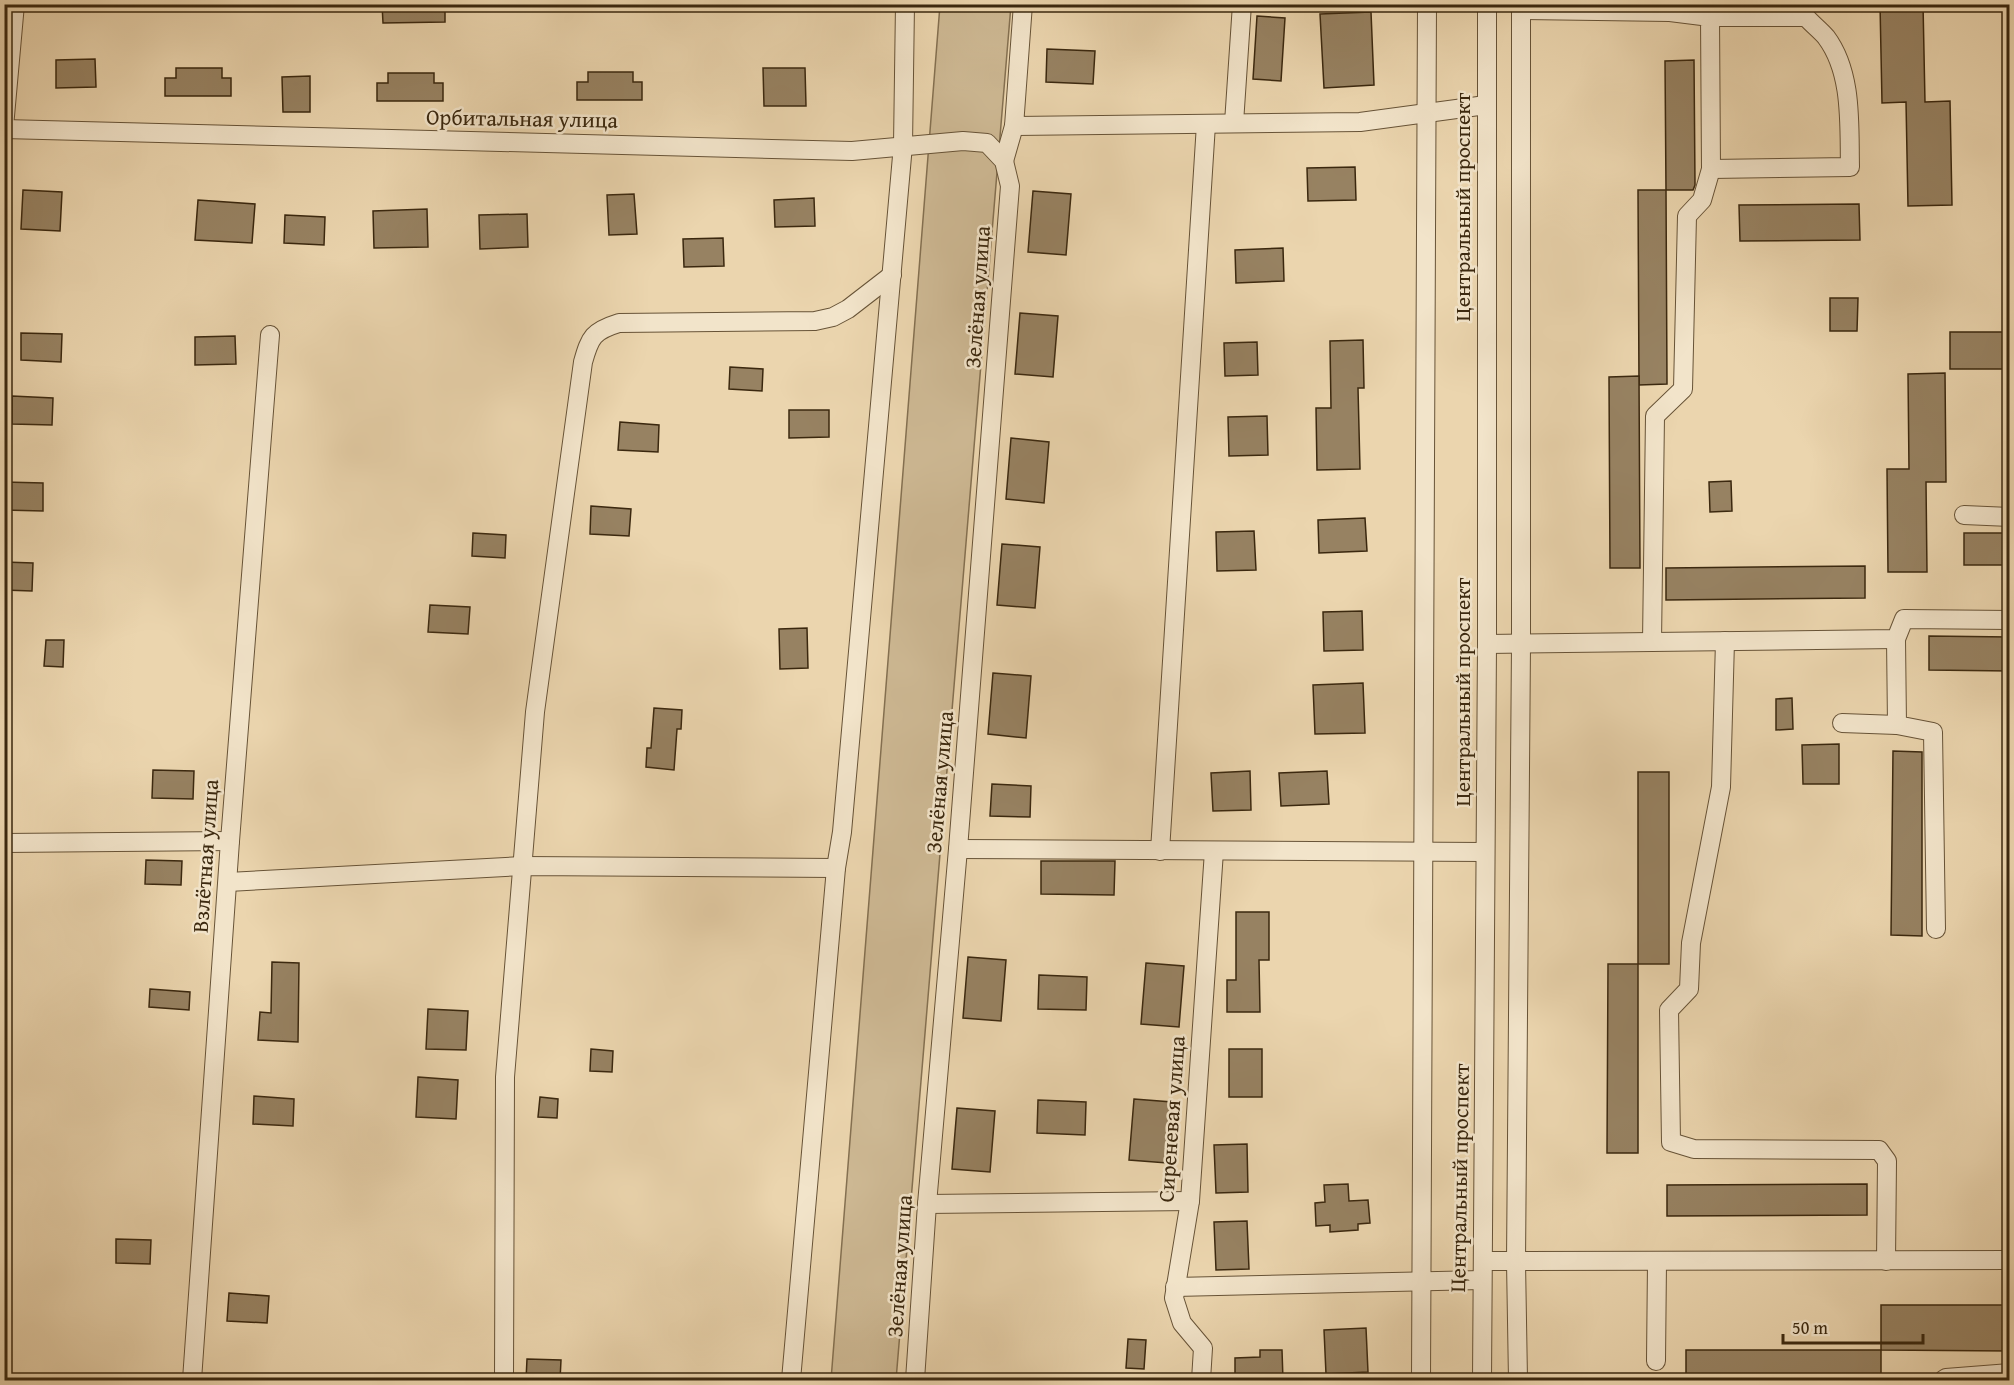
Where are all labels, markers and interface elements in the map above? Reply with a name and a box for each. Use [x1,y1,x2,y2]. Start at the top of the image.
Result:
street label: Центральный проспект [1446,92,1478,321]
street label: Орбитальная улица [426,100,619,136]
street label: Зелёная улица [956,224,998,369]
street label: Центральный проспект [1446,577,1478,806]
street label: Зелёная улица [917,709,961,854]
street label: Взлётная улица [184,778,226,934]
street label: Сиреневая улица [1149,1034,1193,1203]
street label: Центральный проспект [1441,1063,1477,1293]
street label: Зелёная улица [878,1193,920,1338]
scale bar [1783,1307,1922,1345]
text: 50 m [1792,1314,1828,1341]

